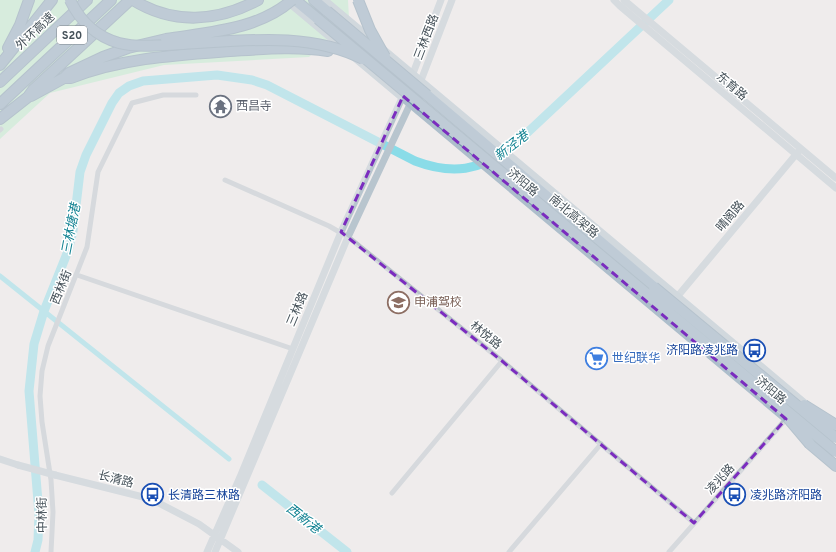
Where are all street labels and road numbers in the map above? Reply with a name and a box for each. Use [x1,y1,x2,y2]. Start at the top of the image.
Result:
street label: 外环高速 [13,10,59,54]
street label: 三林西路 [411,12,443,63]
road number: S20 [57,26,87,44]
street label: 东育路 [712,69,750,104]
street label: 济阳路 [503,165,541,200]
street label: 南北高架路 [545,191,601,242]
street label: 晴阁路 [713,198,748,236]
street label: 西林街 [48,268,76,307]
street label: 三林路 [284,290,312,329]
street label: 林悦路 [466,318,504,353]
street label: 济阳路 [751,373,789,408]
street label: 凌兆路 [703,461,739,498]
street label: 长清路 [96,468,135,492]
street label: 中林街 [35,497,51,533]

